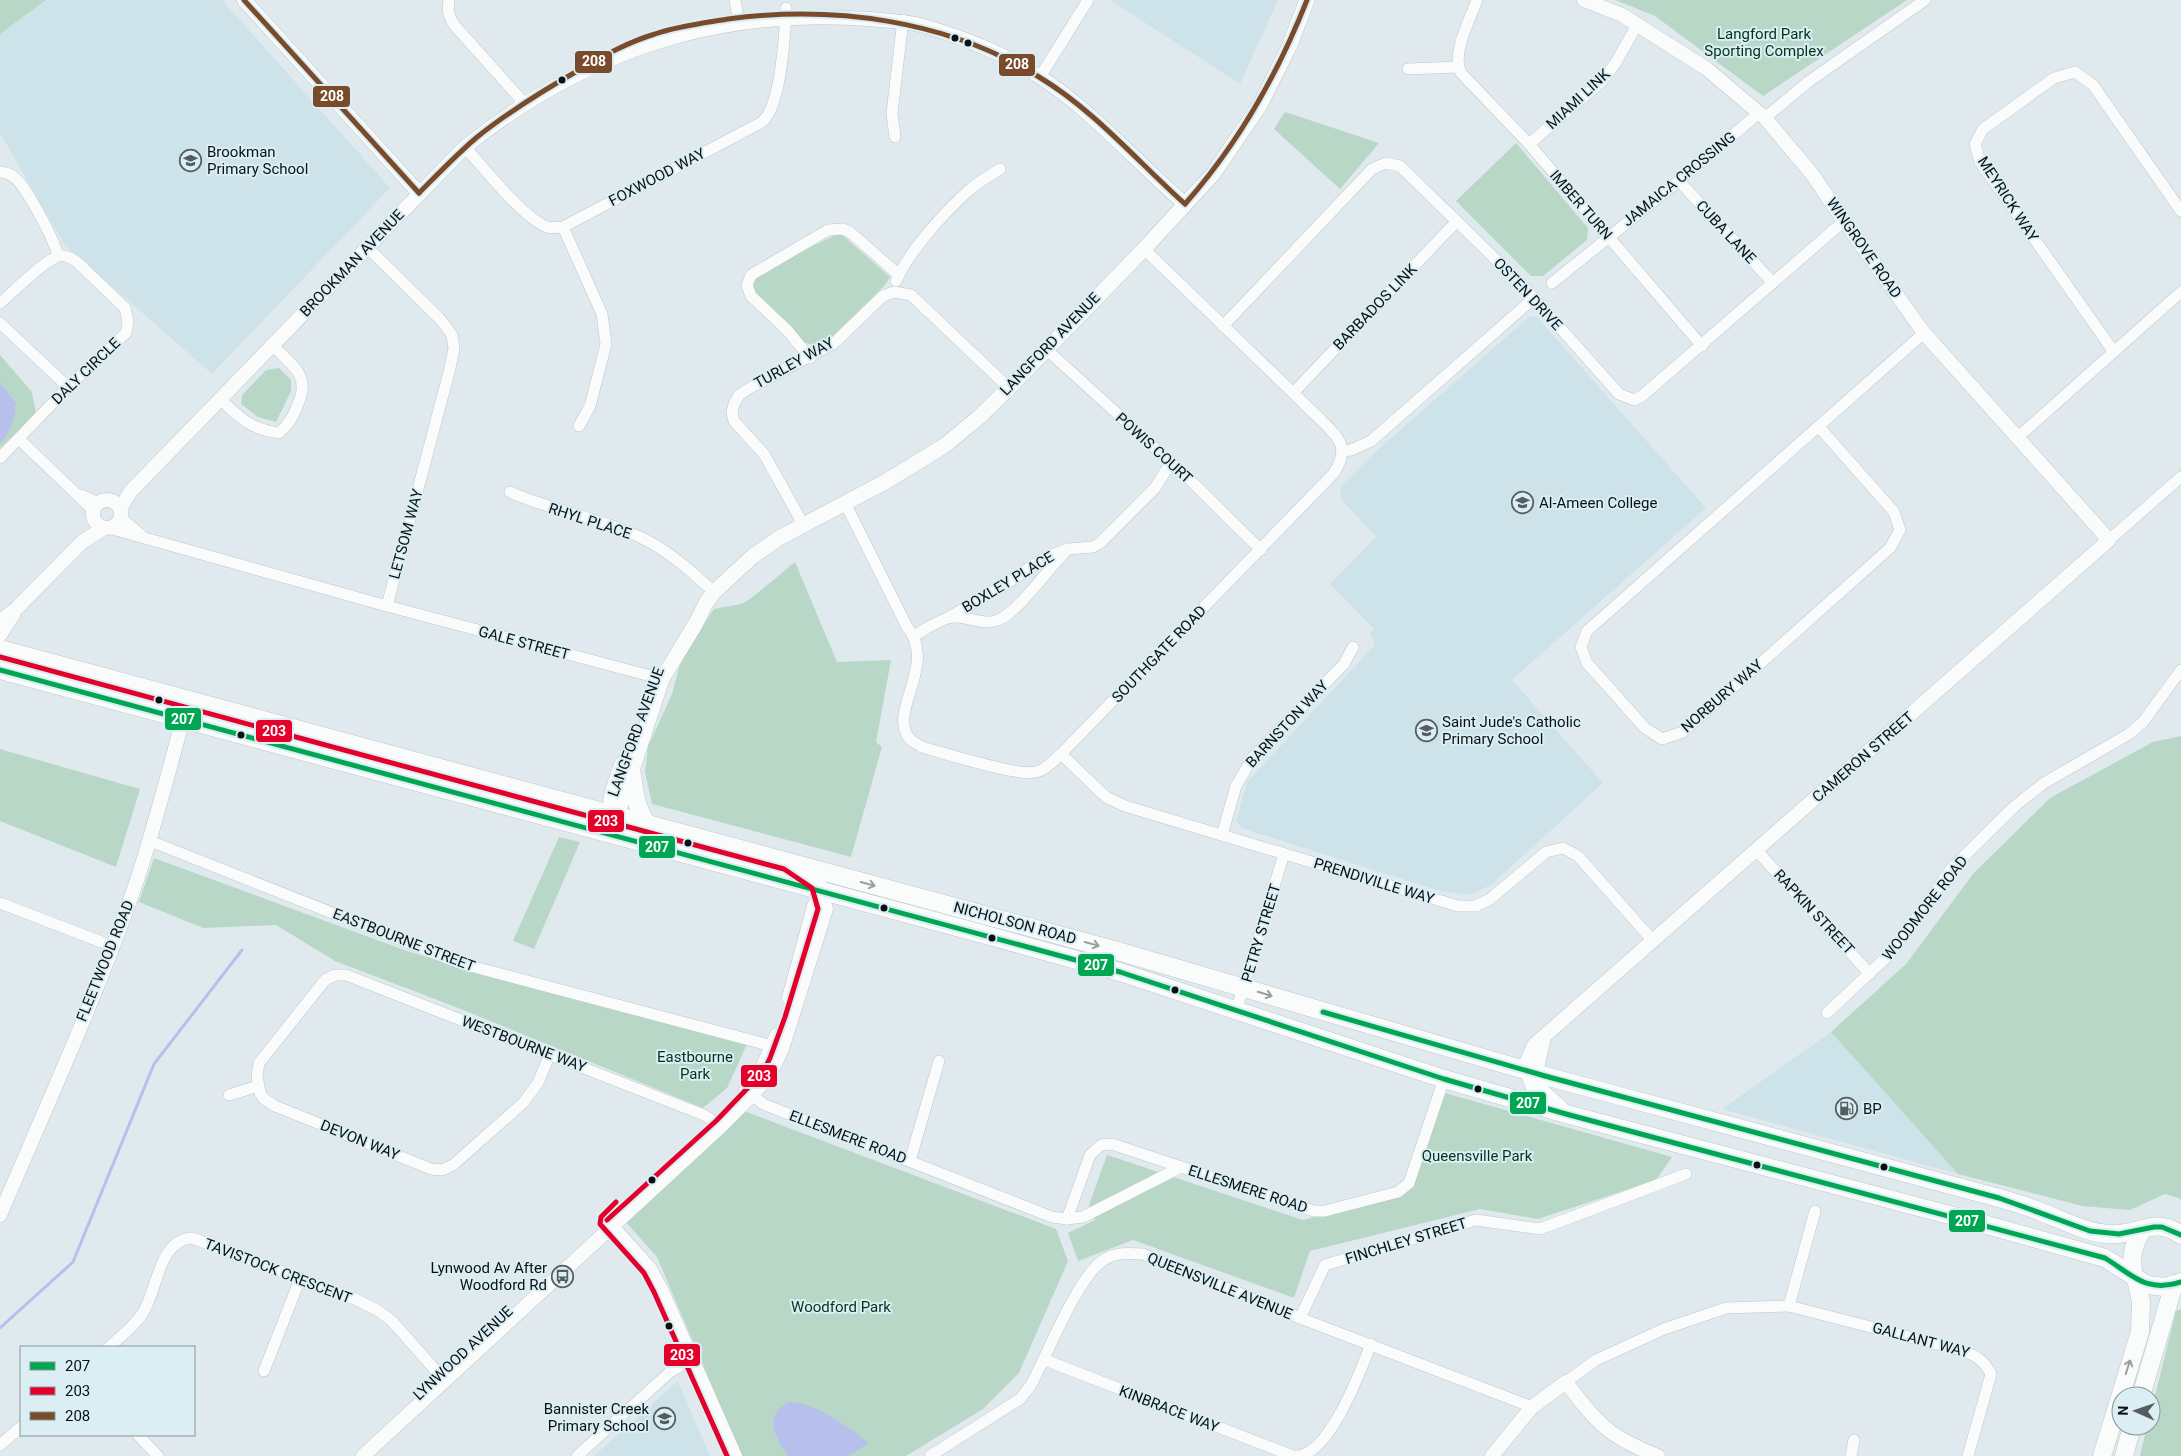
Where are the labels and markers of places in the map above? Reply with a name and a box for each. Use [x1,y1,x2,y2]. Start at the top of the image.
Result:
unlabelled marker [950,33,960,43]
unlabelled marker [963,38,973,48]
unlabelled marker [557,75,567,85]
place label: Brookman Primary School [207,143,308,178]
school or university icon: Brookman Primary School [179,149,203,173]
school or university icon: Al-Ameen College [1511,491,1535,515]
place label: Al-Ameen College [1539,494,1657,512]
unlabelled marker [154,695,164,705]
place label: Saint Jude's Catholic Primary School [1442,713,1581,748]
school or university icon: Saint Jude's Catholic Primary School [1414,719,1438,743]
unlabelled marker [236,730,246,740]
unlabelled marker [683,838,693,848]
unlabelled marker [879,903,889,913]
unlabelled marker [987,933,997,943]
unlabelled marker [1170,985,1180,995]
unlabelled marker [1473,1084,1483,1094]
fuel station icon: BP [1835,1097,1859,1121]
place label: BP [1863,1100,1882,1118]
unlabelled marker [1752,1160,1762,1170]
unlabelled marker [1879,1162,1889,1172]
unlabelled marker [647,1175,657,1185]
place label: Lynwood Av After Woodford Rd [431,1259,547,1294]
bus stop icon: Lynwood Av After Woodford Rd [551,1265,575,1289]
unlabelled marker [664,1321,674,1331]
place label: Bannister Creek Primary School [544,1400,649,1435]
school or university icon: Bannister Creek Primary School [653,1406,677,1430]

